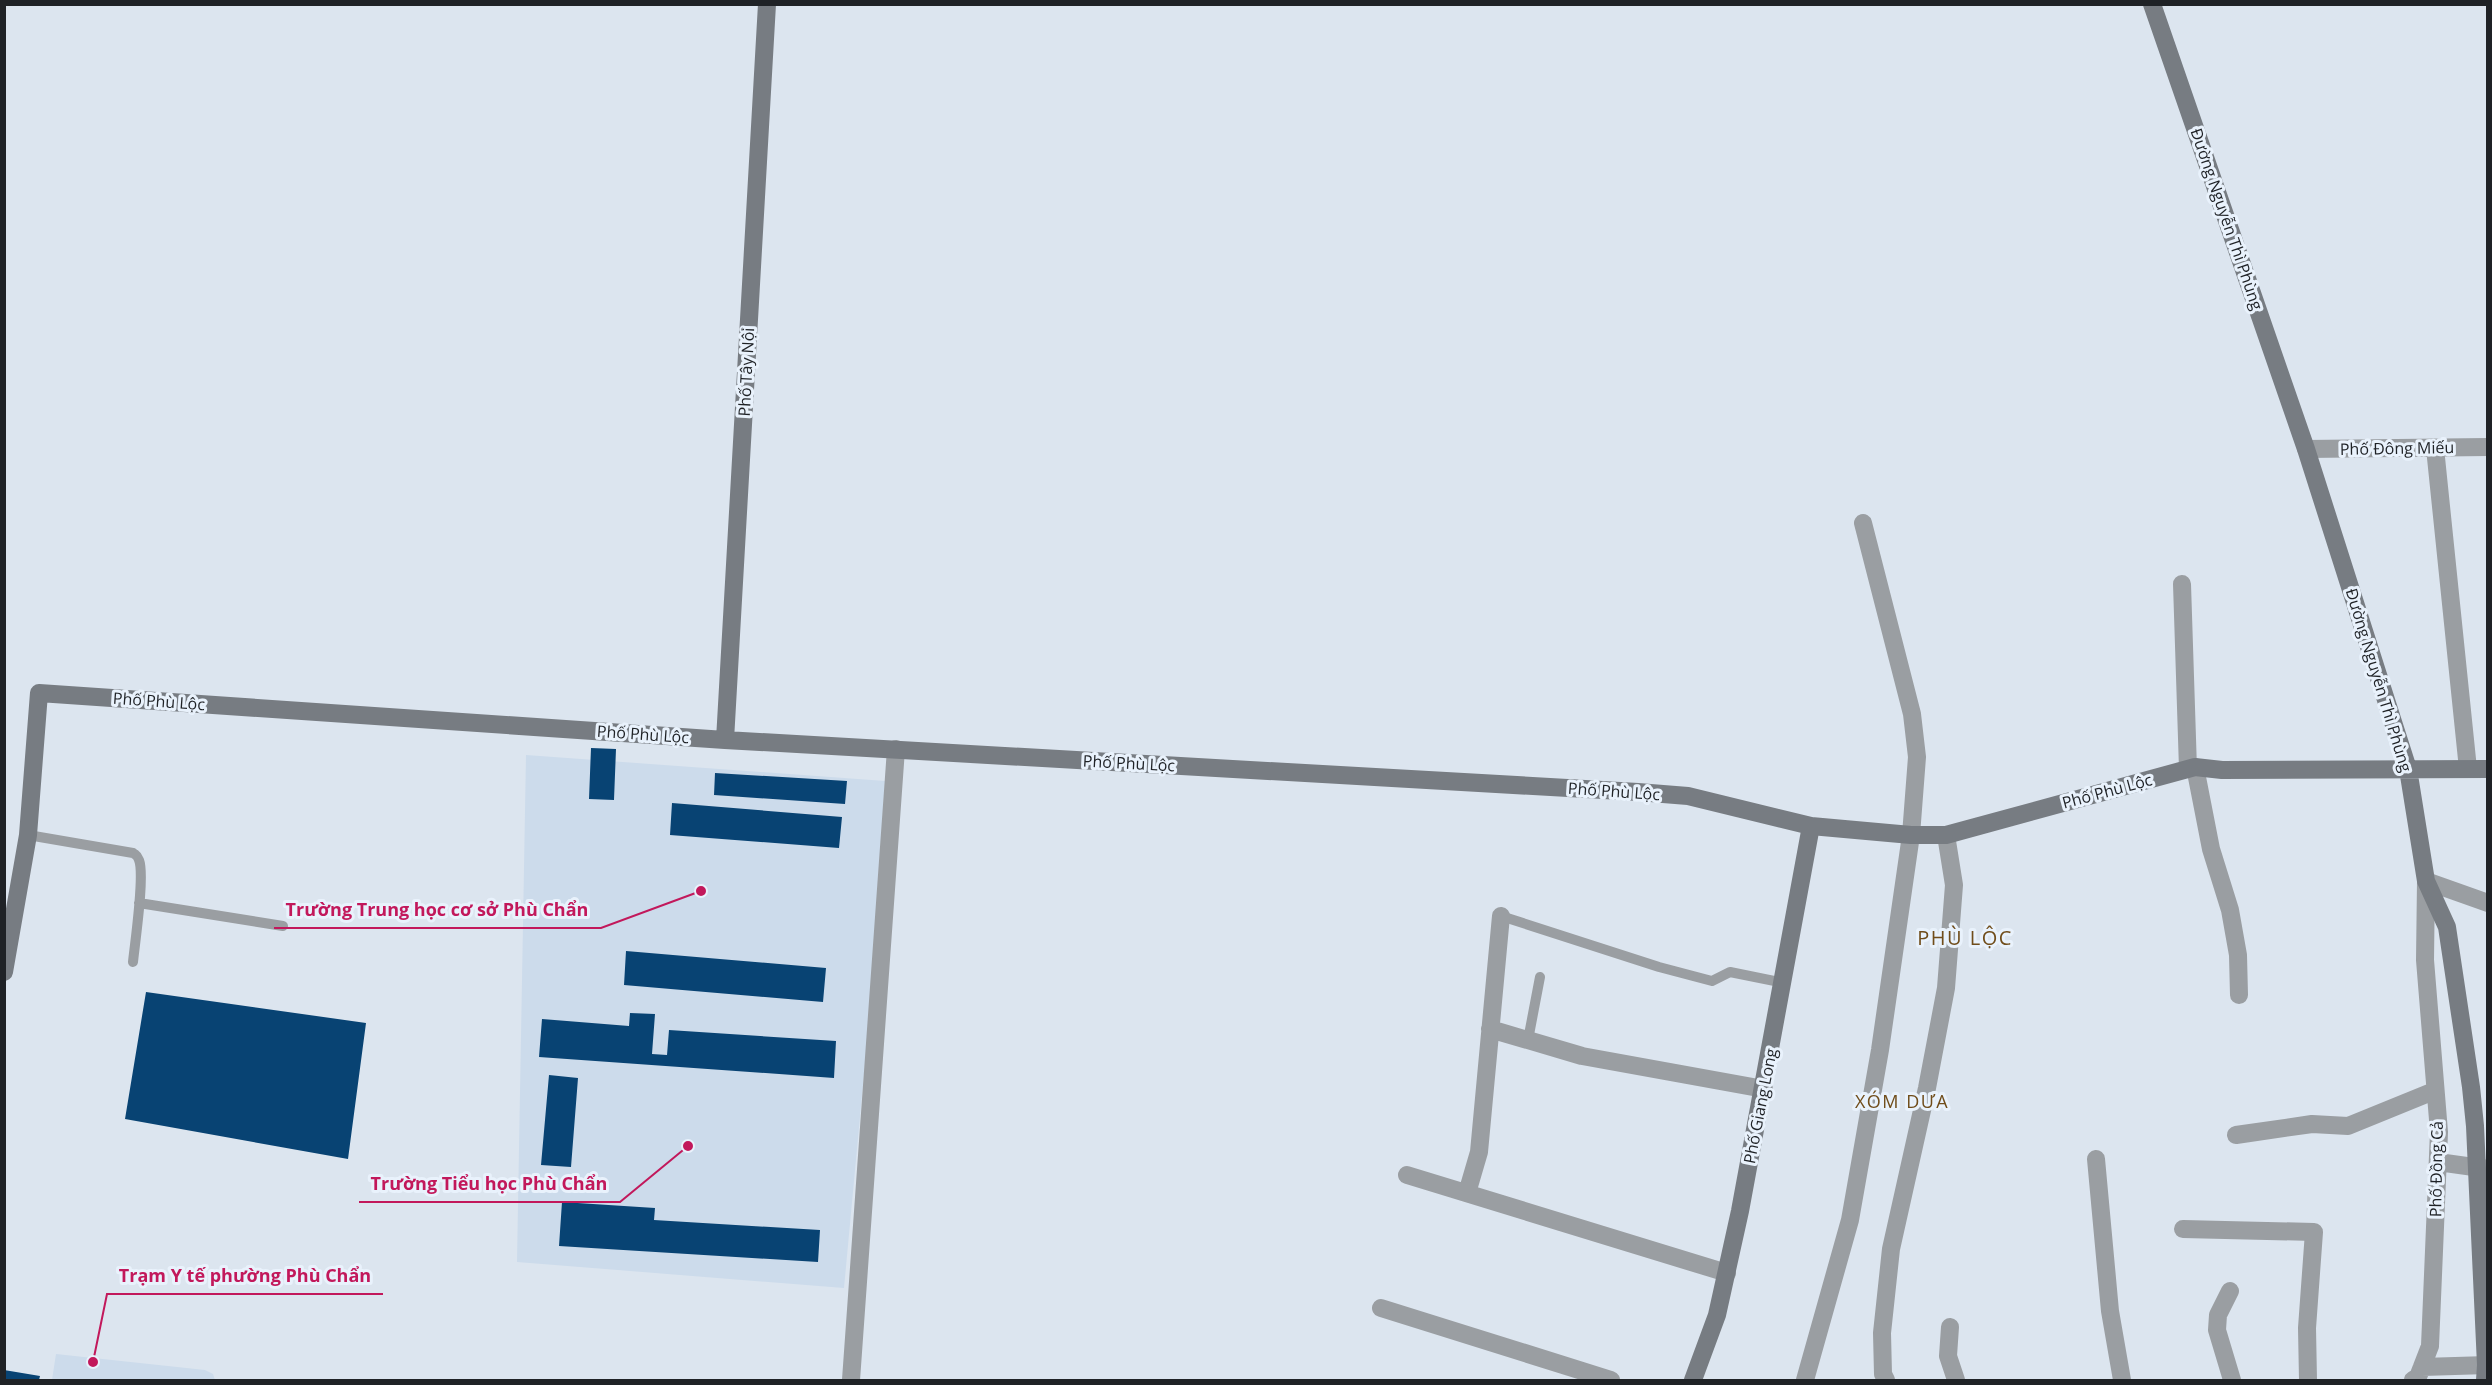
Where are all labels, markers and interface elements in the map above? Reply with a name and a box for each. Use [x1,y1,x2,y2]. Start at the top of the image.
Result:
street label: Đường Nguyễn Thì Phùng [2186,125,2269,313]
street label: Phố Tây Nội [733,327,759,417]
street label: Phố Đông Miếu [2340,436,2454,460]
street label: Đường Nguyễn Thì Phùng [2341,586,2417,775]
street label: Phố Phù Lộc [112,687,206,715]
street label: Phố Phù Lộc [596,720,690,748]
street label: Phố Phù Lộc [1082,750,1176,776]
street label: Phố Phù Lộc [2060,768,2155,814]
street label: Phố Phù Lộc [1567,777,1661,805]
callout: Trường Trung học cơ sở Phù Chẩn [274,892,601,928]
text: Trường Trung học cơ sở Phù Chẩn [286,897,588,921]
district label: PHÙ LỘC [1917,924,2013,951]
street label: Phố Giang Long [1738,1046,1782,1165]
district label: XÓM DƯA [1855,1089,1949,1113]
street label: Phố Đồng Cả [2424,1121,2448,1217]
callout: Trường Tiểu học Phù Chẩn [359,1166,620,1202]
text: Trường Tiểu học Phù Chẩn [371,1171,607,1195]
callout: Trạm Y tế phường Phù Chẩn [107,1258,383,1294]
text: Trạm Y tế phường Phù Chẩn [119,1263,371,1287]

